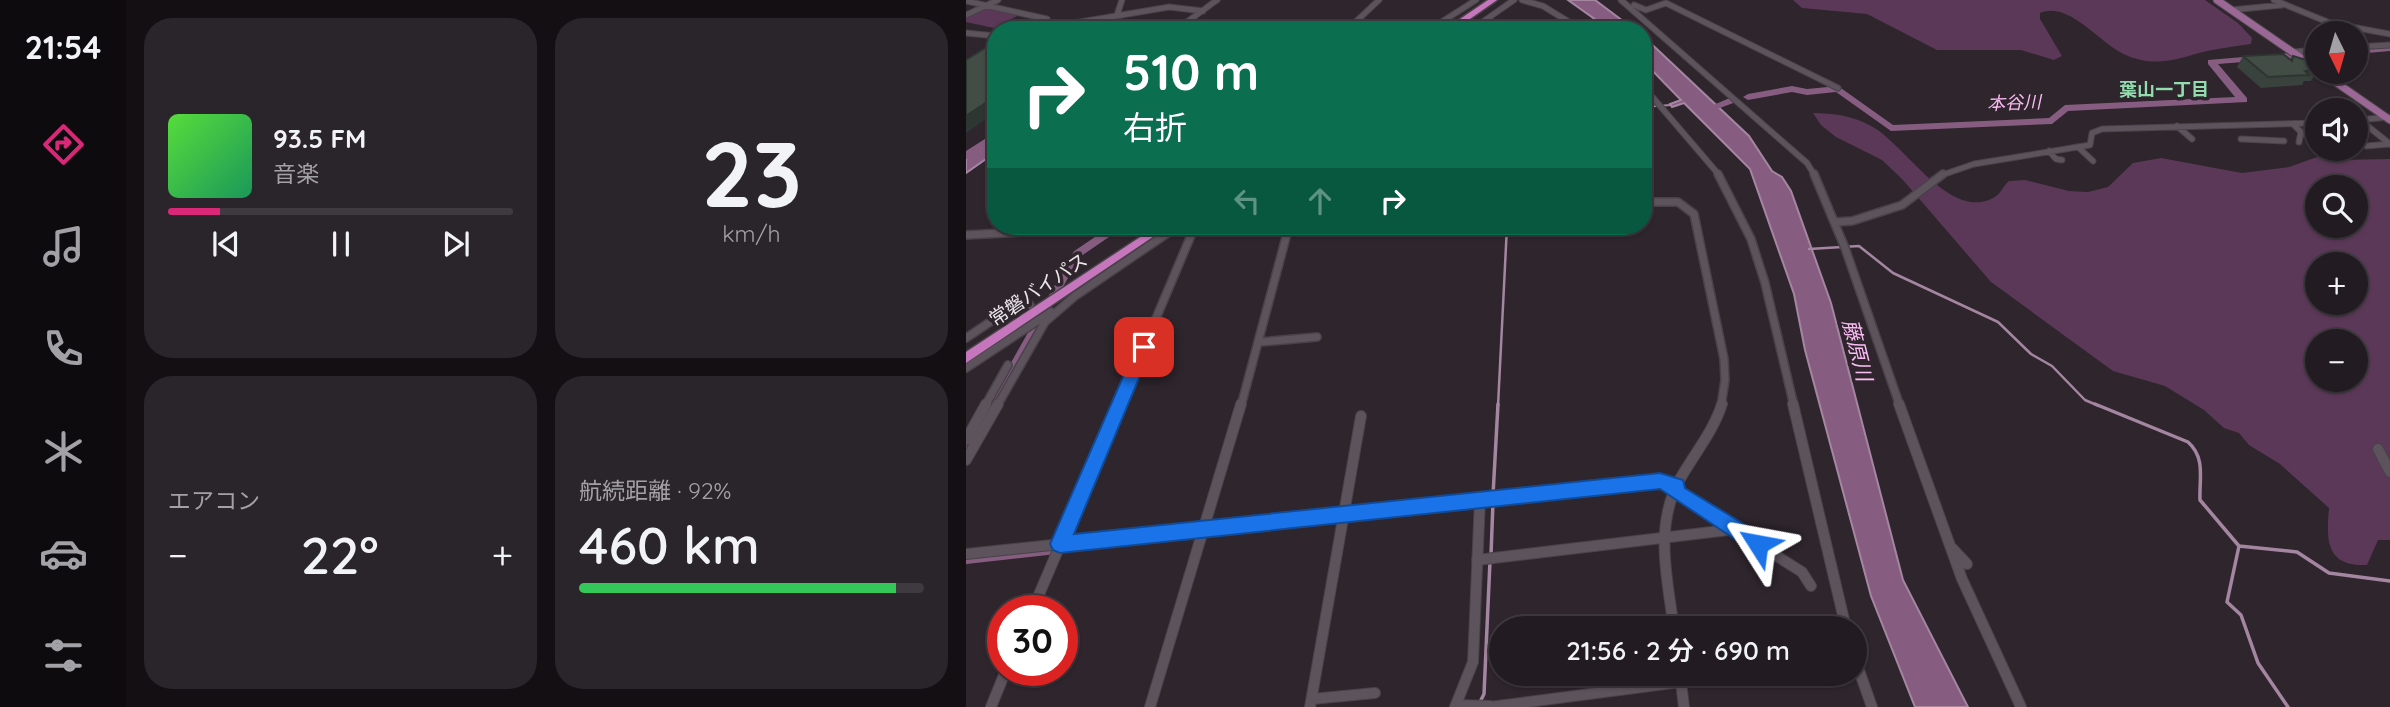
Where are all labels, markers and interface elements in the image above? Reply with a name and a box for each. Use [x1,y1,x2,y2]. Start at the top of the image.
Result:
north arrow [2305,21,2368,84]
map controls [2305,21,2368,392]
text: 21:54 [25,27,101,67]
text: 510 m [1123,41,1259,102]
icon: right [1008,49,1099,140]
district label: 葉山一丁目 [2119,78,2209,101]
water label: 本谷川 [1987,90,2043,115]
button: sound [2305,98,2368,161]
text: 右折 [1123,107,1187,147]
text: 23 [701,116,802,230]
icon: directions [39,120,88,169]
text: 93.5 FM [273,122,366,155]
text: 音楽 [273,159,319,188]
button: search [2305,175,2368,238]
icon: left [1228,182,1266,220]
icon: ahead [1301,182,1339,220]
icon: right [1374,182,1412,220]
text: km/h [722,219,781,248]
icon: music [39,222,88,271]
icon: previous [207,225,245,263]
icon: pause [322,225,360,263]
icon: next [437,225,475,263]
street label: 常磐バイパス [984,247,1092,331]
button: + [2305,252,2368,315]
water label: 藤原川 [1838,316,1879,385]
pin [1114,317,1174,377]
icon: phone [39,324,88,373]
icon: arrive [1125,328,1163,366]
button: − [2305,329,2368,392]
icon: climate [39,427,88,476]
text: 航続距離 · 92% [579,476,731,505]
text: エアコン [168,486,260,515]
position arrow [1721,507,1795,581]
text: 460 km [579,512,760,577]
text: 22° [301,522,379,587]
icon: car [39,529,88,578]
text: − [168,531,188,579]
text: + [492,531,513,579]
speed limit sign: 30 [987,595,1078,686]
icon: filters [39,631,88,680]
text: 21:56 · 2 分 · 690 m [1566,634,1790,667]

